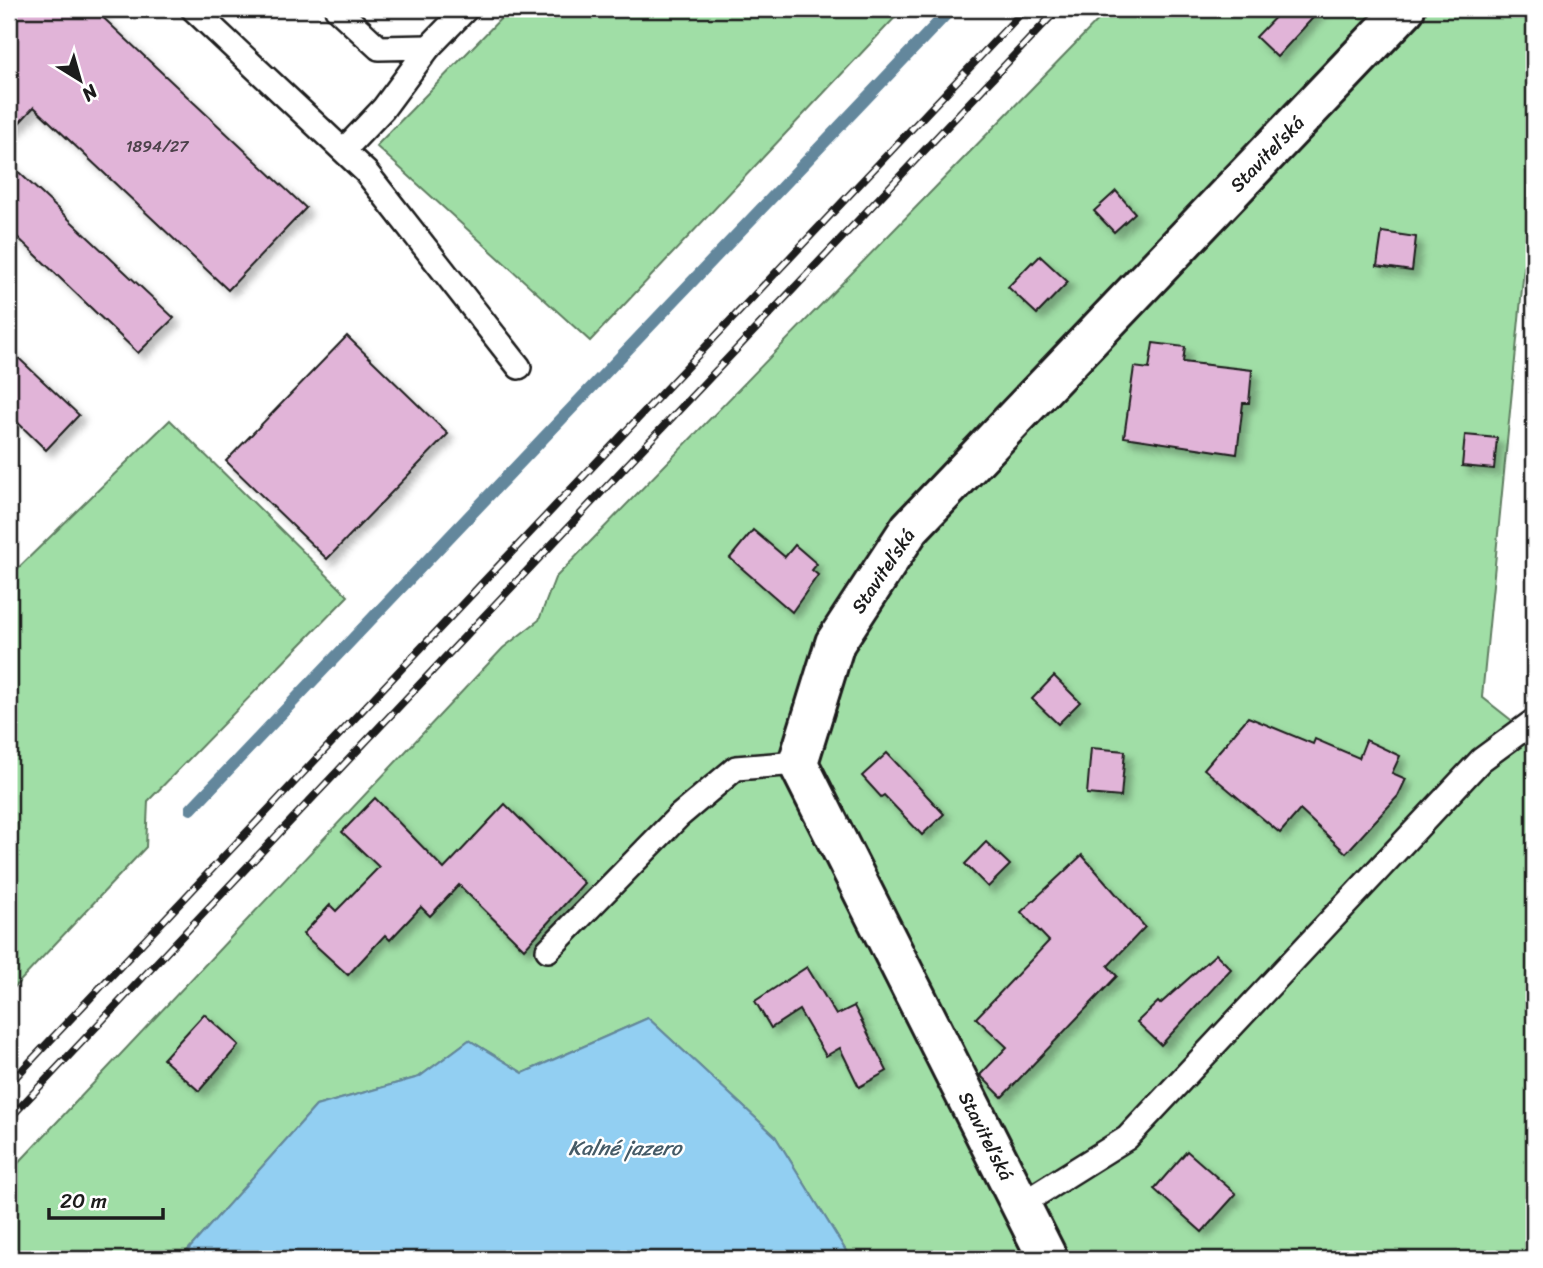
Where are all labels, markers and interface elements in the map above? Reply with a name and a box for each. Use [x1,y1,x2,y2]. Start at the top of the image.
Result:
north arrow [46,46,116,116]
text: N [74,75,106,111]
street label: Staviteľská [1221,107,1313,200]
house number: 1894/27 [126,132,189,161]
street label: Staviteľská [842,521,924,620]
street label: Staviteľská [949,1085,1023,1187]
water label: Kalné jazero [569,1129,684,1167]
scale bar [49,1177,163,1221]
text: 20 m [60,1182,107,1220]

